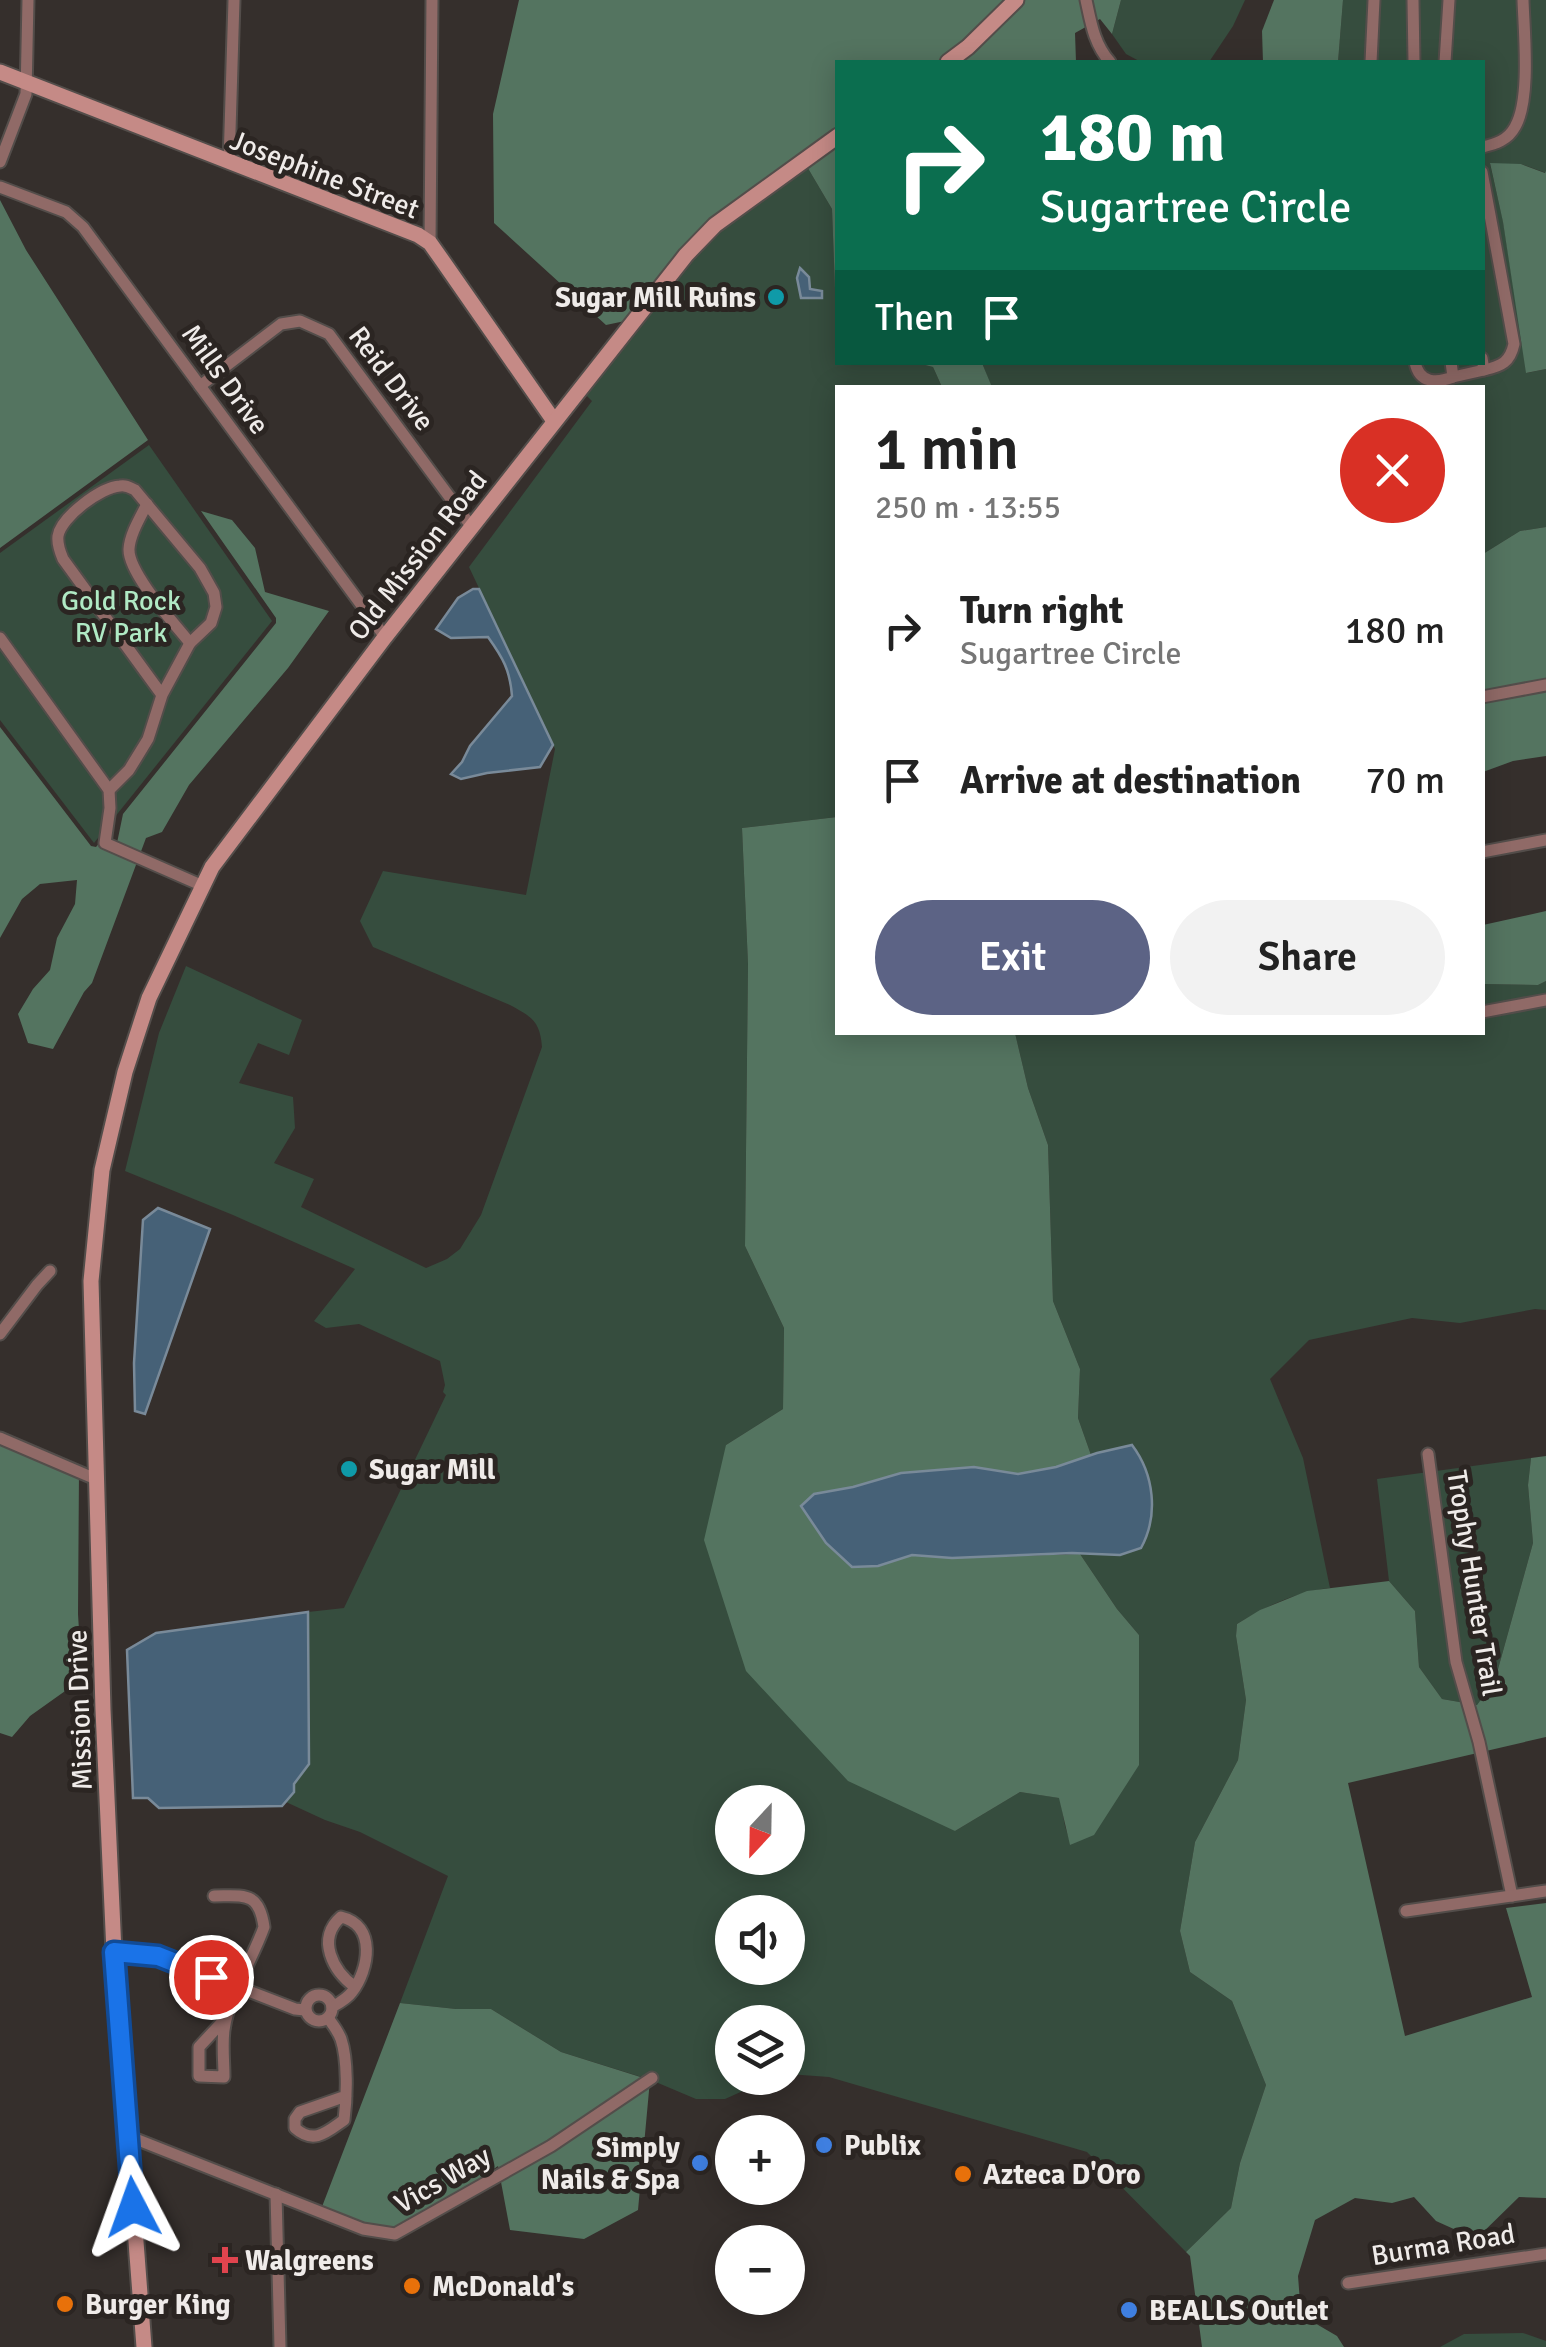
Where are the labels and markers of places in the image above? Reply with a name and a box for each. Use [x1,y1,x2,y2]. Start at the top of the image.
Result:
place label: Sugar Mill Ruins [555,281,756,315]
marker: Sugar Mill Ruins [765,286,787,308]
place label: Sugar Mill [369,1453,496,1487]
marker: Sugar Mill [338,1458,360,1480]
pin [169,1935,254,2020]
place label: Publix [844,2129,921,2163]
place label: Simply Nails & Spa [541,2131,680,2197]
marker: Publix [813,2134,835,2156]
marker: Simply Nails & Spa [689,2152,711,2174]
place label: Azteca D'Oro [983,2158,1141,2192]
marker: Azteca D'Oro [952,2163,974,2185]
place label: Walgreens [245,2244,374,2278]
marker: Walgreens [214,2249,236,2271]
place label: McDonald's [432,2270,574,2304]
marker: McDonald's [401,2275,423,2297]
place label: Burger King [85,2288,231,2322]
marker: Burger King [54,2293,76,2315]
place label: BEALLS Outlet [1149,2294,1329,2328]
marker: BEALLS Outlet [1118,2299,1140,2321]

